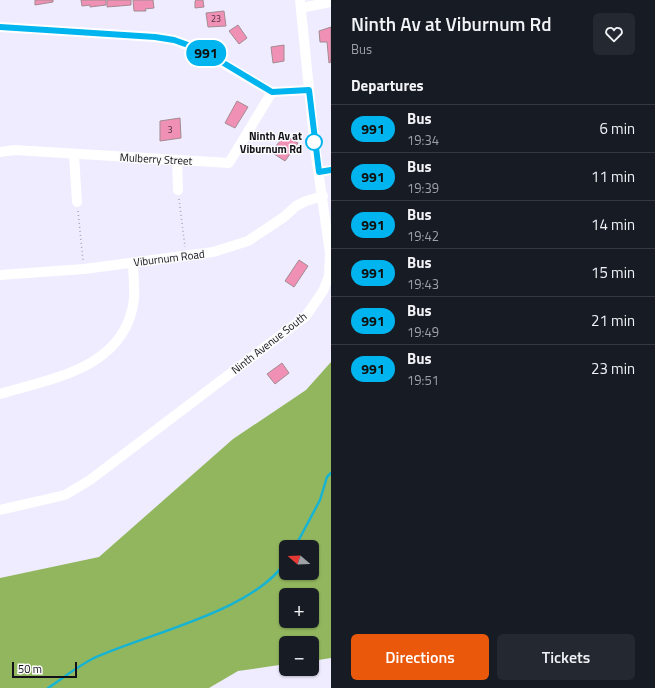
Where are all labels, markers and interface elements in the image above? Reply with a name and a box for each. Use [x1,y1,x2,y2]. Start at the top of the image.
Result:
text: Ninth Av at Viburnum Rd [351,9,551,38]
house number: 23 [211,12,221,25]
button: heart [593,13,635,55]
text: Bus [351,39,372,59]
line badge: 991 [183,40,229,66]
text: 991 [194,42,218,63]
text: Departures [351,74,424,97]
text: Bus [407,107,432,130]
text: 6 min [599,117,635,140]
text: 991 [361,118,385,139]
house number: 3 [167,123,173,136]
place label: Ninth Av at Viburnum Rd [240,128,302,157]
text: 19:34 [407,130,439,150]
marker: Ninth Av at Viburnum Rd [305,133,323,151]
street label: Mulberry Street [119,149,193,169]
text: Bus [407,155,432,178]
text: 11 min [591,165,635,188]
text: 991 [361,166,385,187]
text: 19:39 [407,178,439,198]
text: Bus [407,203,432,226]
text: 14 min [591,213,635,236]
text: 991 [361,214,385,235]
text: 19:42 [407,226,439,246]
street label: Viburnum Road [133,246,206,270]
text: Bus [407,251,432,274]
text: 15 min [591,261,635,284]
text: 991 [361,262,385,283]
text: 19:43 [407,274,439,294]
text: Bus [407,299,432,322]
street label: Ninth Avenue South [228,308,310,378]
text: 21 min [591,309,635,332]
text: 991 [361,310,385,331]
text: 19:49 [407,322,439,342]
text: Bus [407,347,432,370]
text: 23 min [591,357,635,380]
text: 991 [361,358,385,379]
text: 19:51 [407,370,439,390]
north arrow [279,540,319,580]
map controls [279,540,319,676]
button: + [279,588,319,628]
button: Directions [351,634,489,680]
button: Tickets [497,634,635,680]
button: − [279,636,319,676]
scale bar [12,660,77,679]
text: 50 m [18,661,42,677]

